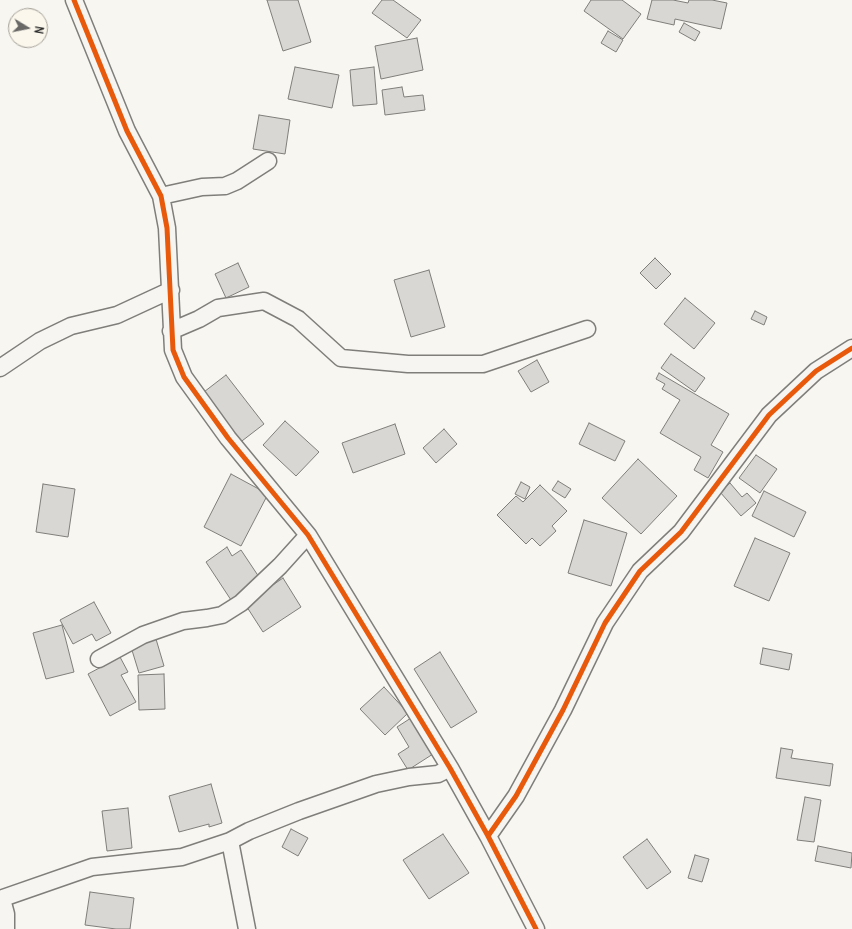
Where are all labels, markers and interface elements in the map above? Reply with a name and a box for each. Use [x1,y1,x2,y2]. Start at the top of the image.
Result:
north arrow [8,8,48,48]
text: N [31,25,46,35]

